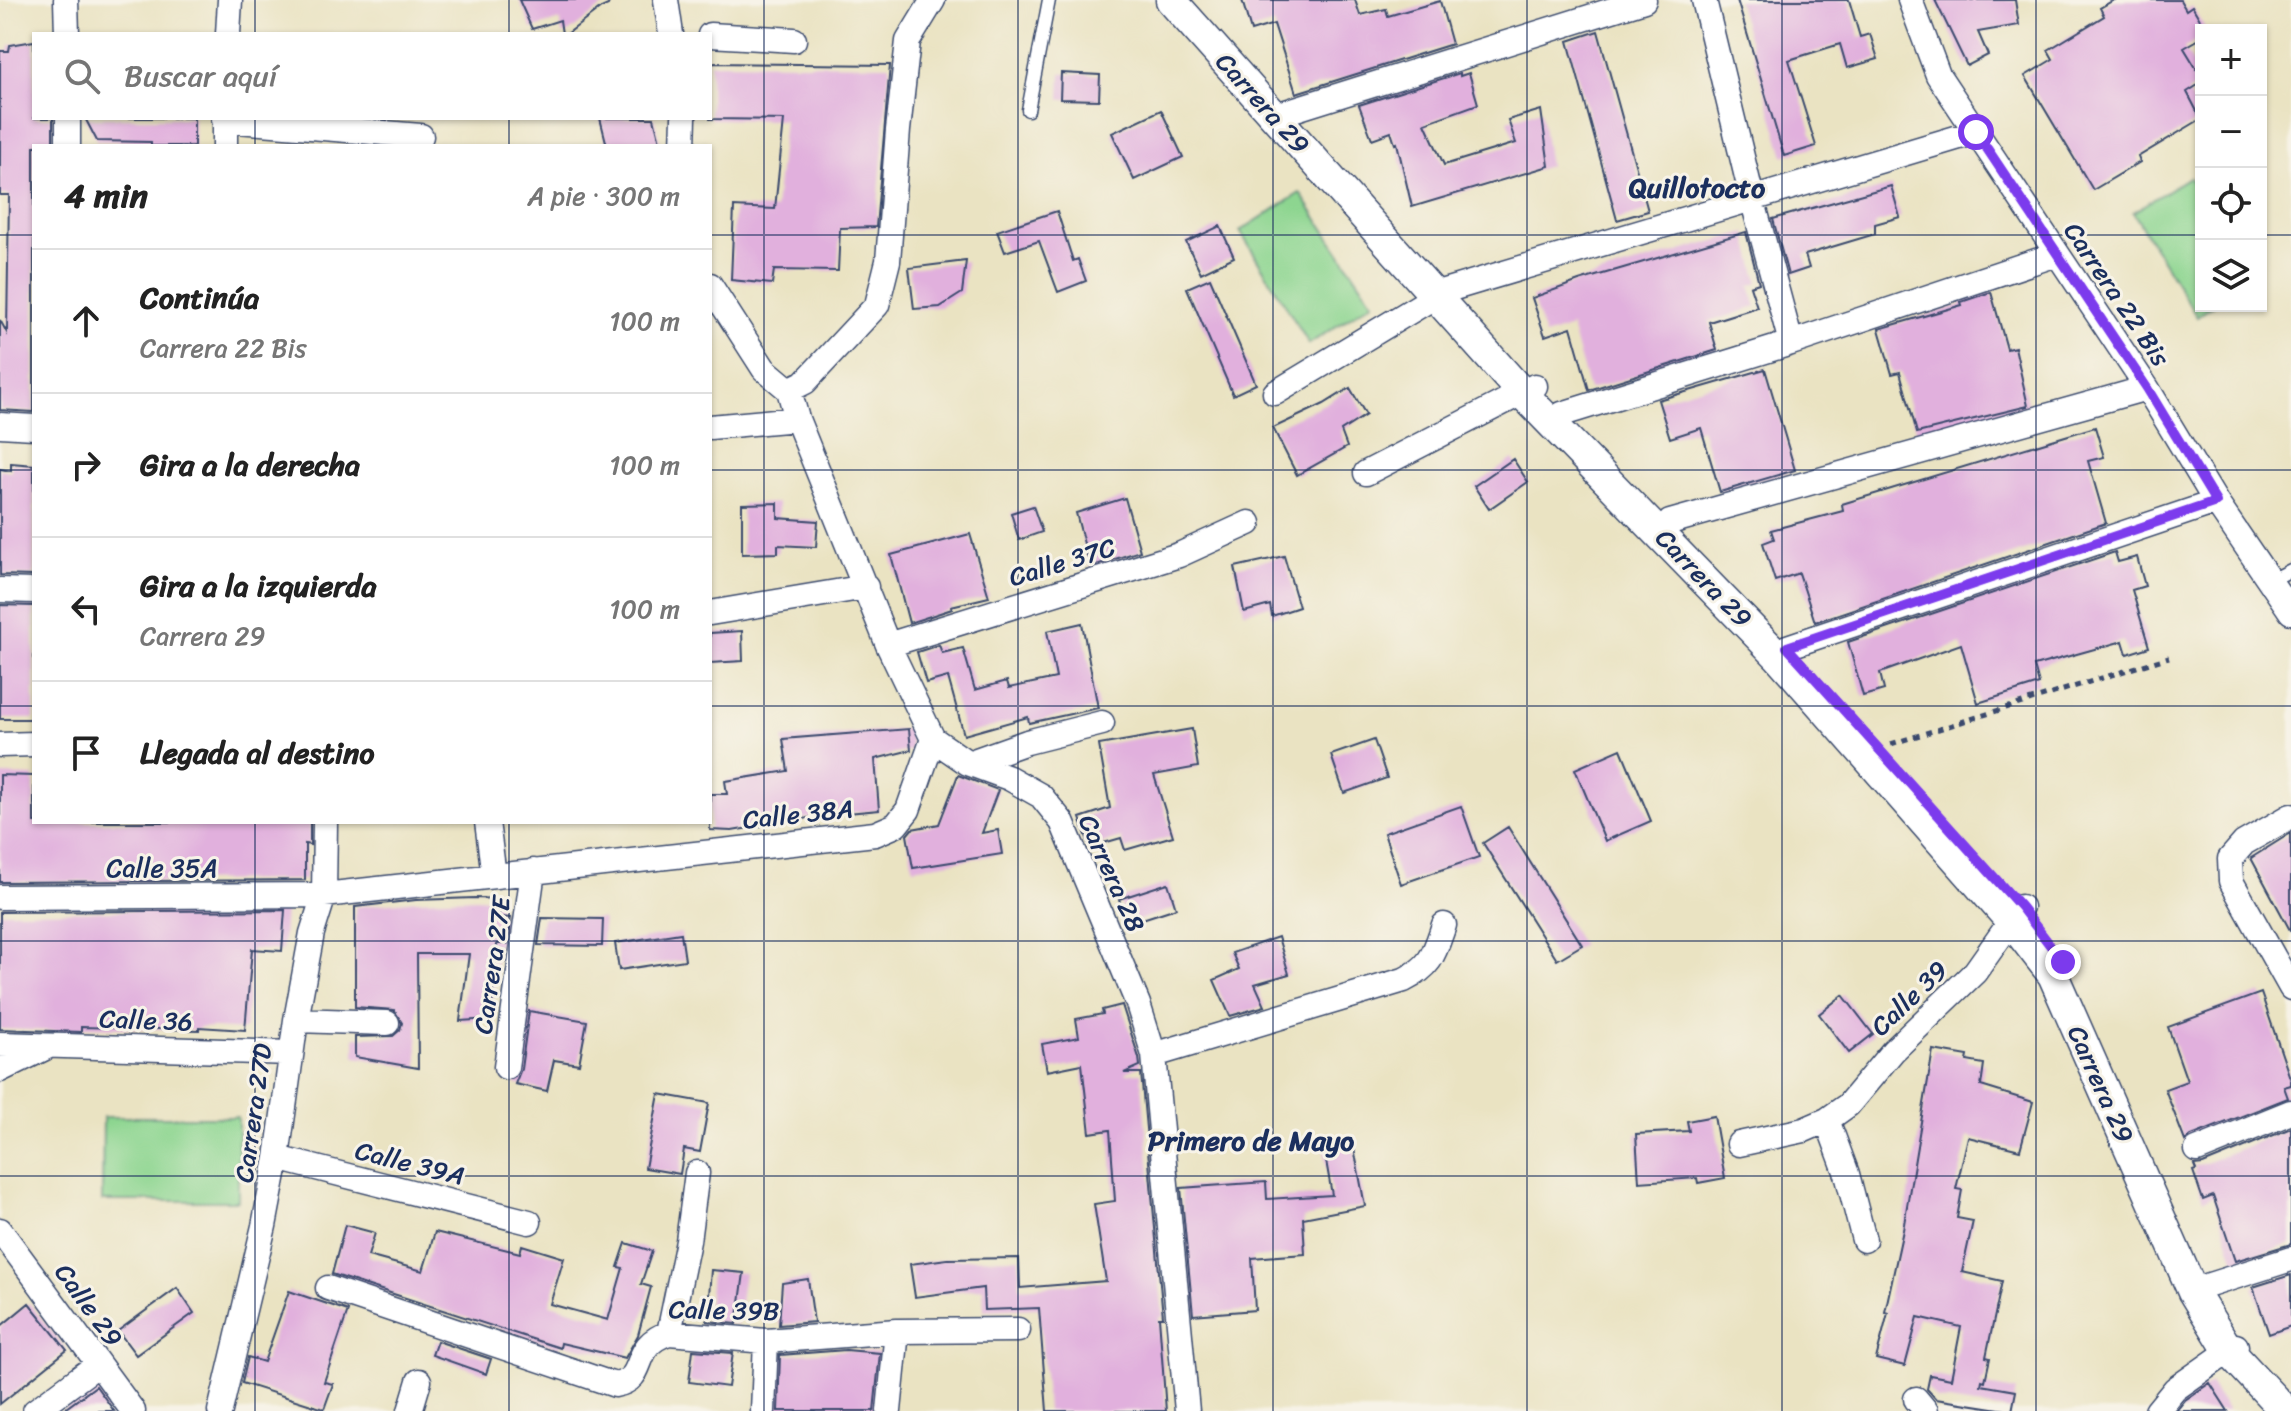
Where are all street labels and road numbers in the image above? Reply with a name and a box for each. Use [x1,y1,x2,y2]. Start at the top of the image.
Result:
street label: Carrera 29 [1204,41,1322,165]
street label: Carrera 22 Bis [2051,212,2183,377]
street label: Carrera 29 [1644,517,1764,639]
street label: Calle 37C [1003,524,1121,600]
street label: Calle 38A [740,785,856,843]
street label: Carrera 28 [1066,806,1159,940]
street label: Calle 35A [106,845,218,891]
street label: Carrera 27E [460,892,525,1037]
street label: Calle 39 [1859,949,1959,1047]
street label: Calle 36 [99,995,193,1045]
street label: Carrera 29 [2054,1017,2148,1151]
street label: Carrera 27D [220,1040,286,1185]
street label: Calle 39A [350,1127,470,1199]
street label: Calle 29 [42,1253,136,1357]
street label: Calle 39B [668,1286,780,1334]

